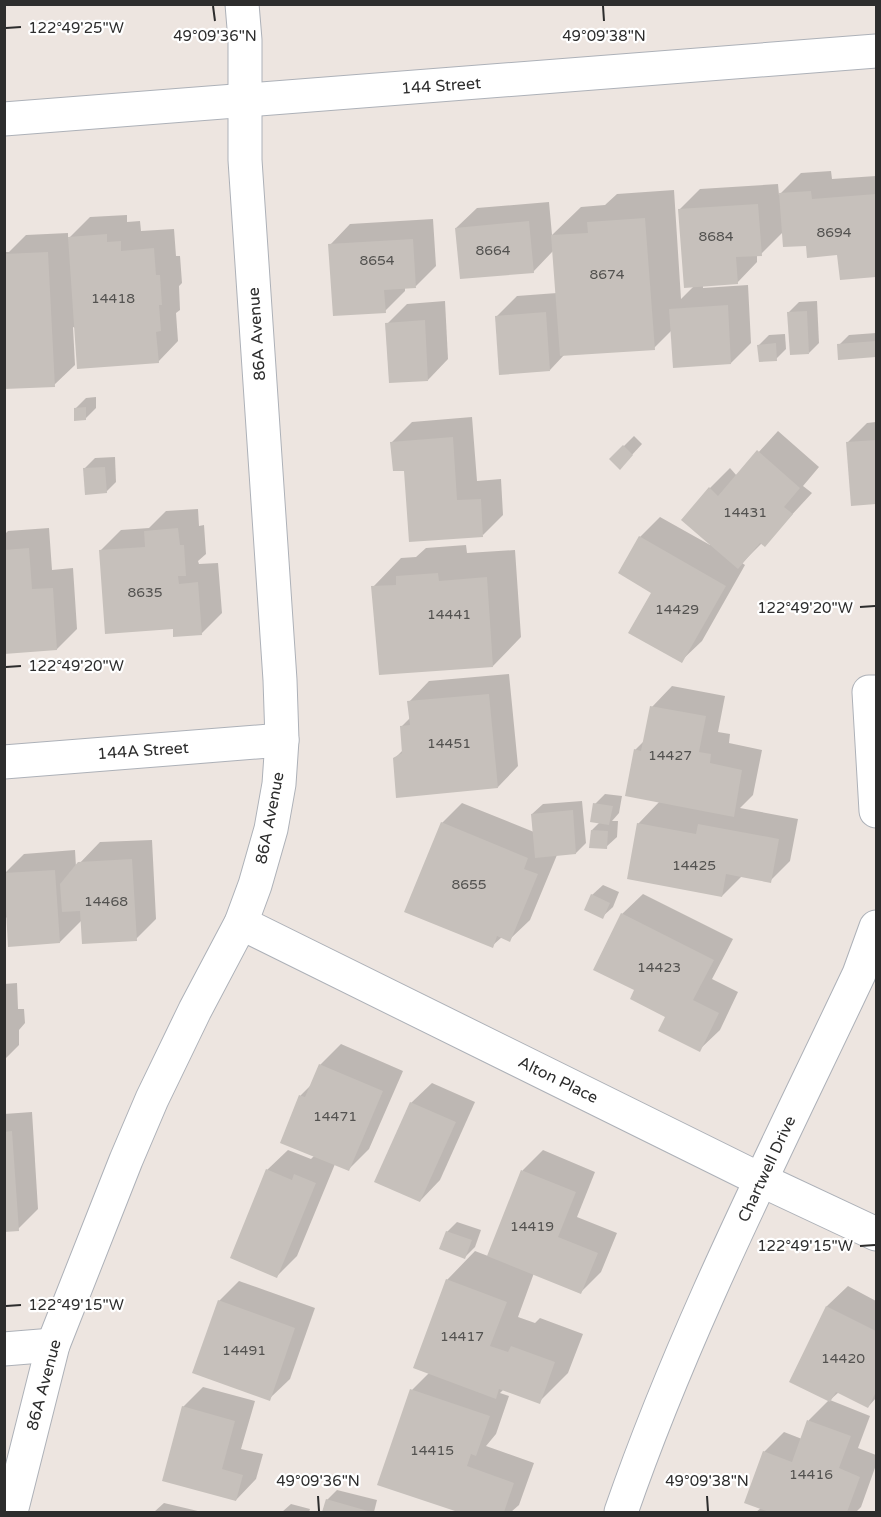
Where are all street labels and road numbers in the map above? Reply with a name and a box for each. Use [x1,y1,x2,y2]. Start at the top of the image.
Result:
street label: 144 Street [400,73,482,99]
street label: 86A Avenue [244,287,270,381]
street label: 144A Street [96,738,190,764]
street label: 86A Avenue [251,770,289,866]
street label: Alton Place [515,1052,601,1108]
street label: Chartwell Drive [734,1113,800,1225]
street label: 86A Avenue [22,1337,66,1433]

